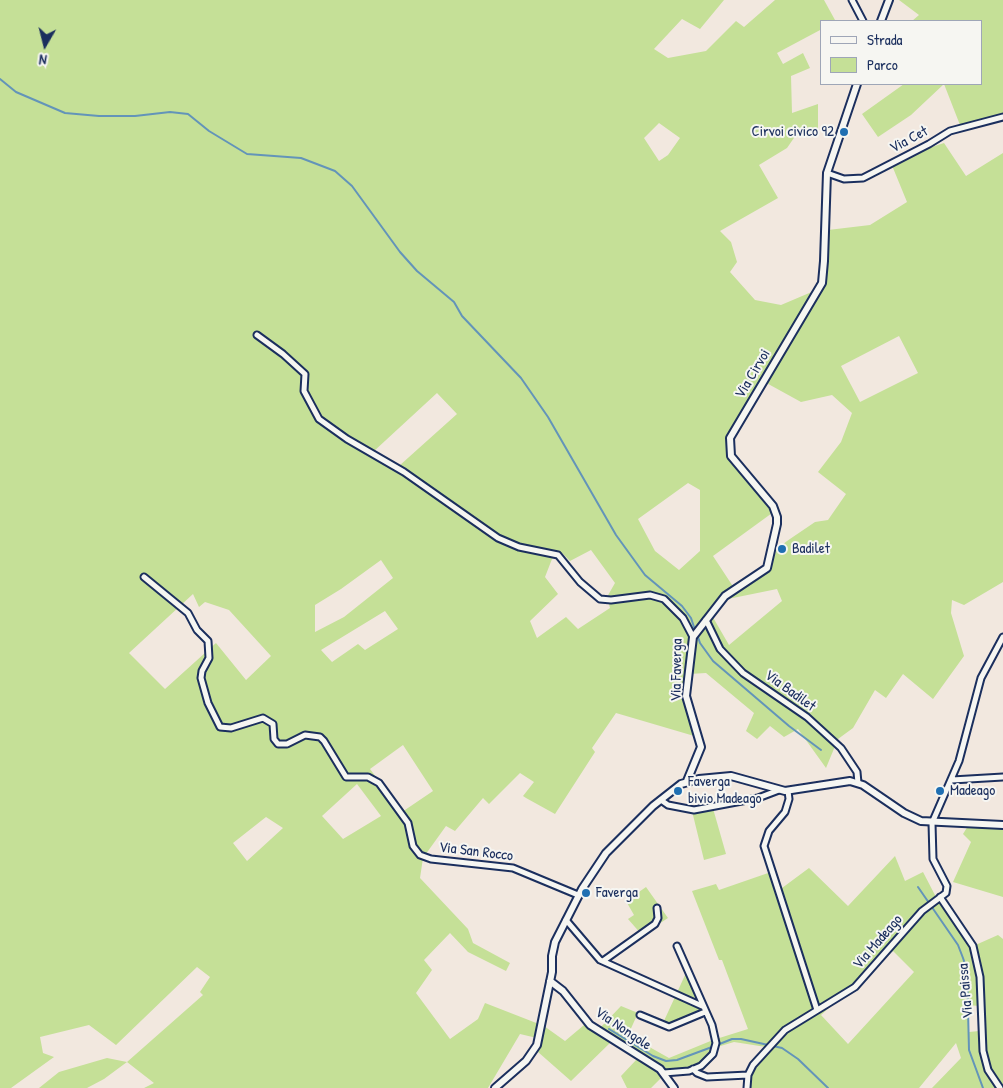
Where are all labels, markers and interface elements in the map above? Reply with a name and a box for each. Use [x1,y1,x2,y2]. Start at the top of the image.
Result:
north arrow [20,20,70,70]
legend [820,20,983,85]
text: Strada [867,29,902,50]
text: N [38,50,48,70]
text: Parco [867,54,898,75]
place label: Cirvoi civico 92 [751,123,834,141]
street label: Via Cet [887,123,931,157]
marker: Cirvoi civico 92 [838,126,850,138]
street label: Via Cirvoi [731,346,775,402]
place label: Badilet [792,540,830,558]
marker: Badilet [776,543,788,555]
street label: Via Faverga [667,638,687,702]
street label: Via Badilet [761,666,819,716]
place label: Faverga bivio Madeago [688,773,762,808]
place label: Madeago [950,782,995,800]
marker: Faverga bivio Madeago [672,785,684,797]
marker: Madeago [934,785,946,797]
street label: Via San Rocco [438,839,514,865]
place label: Faverga [596,884,638,902]
marker: Faverga [580,887,592,899]
street label: Via Madeago [849,911,907,973]
street label: Via Paissa [955,963,977,1019]
street label: Via Nongole [591,1003,655,1055]

